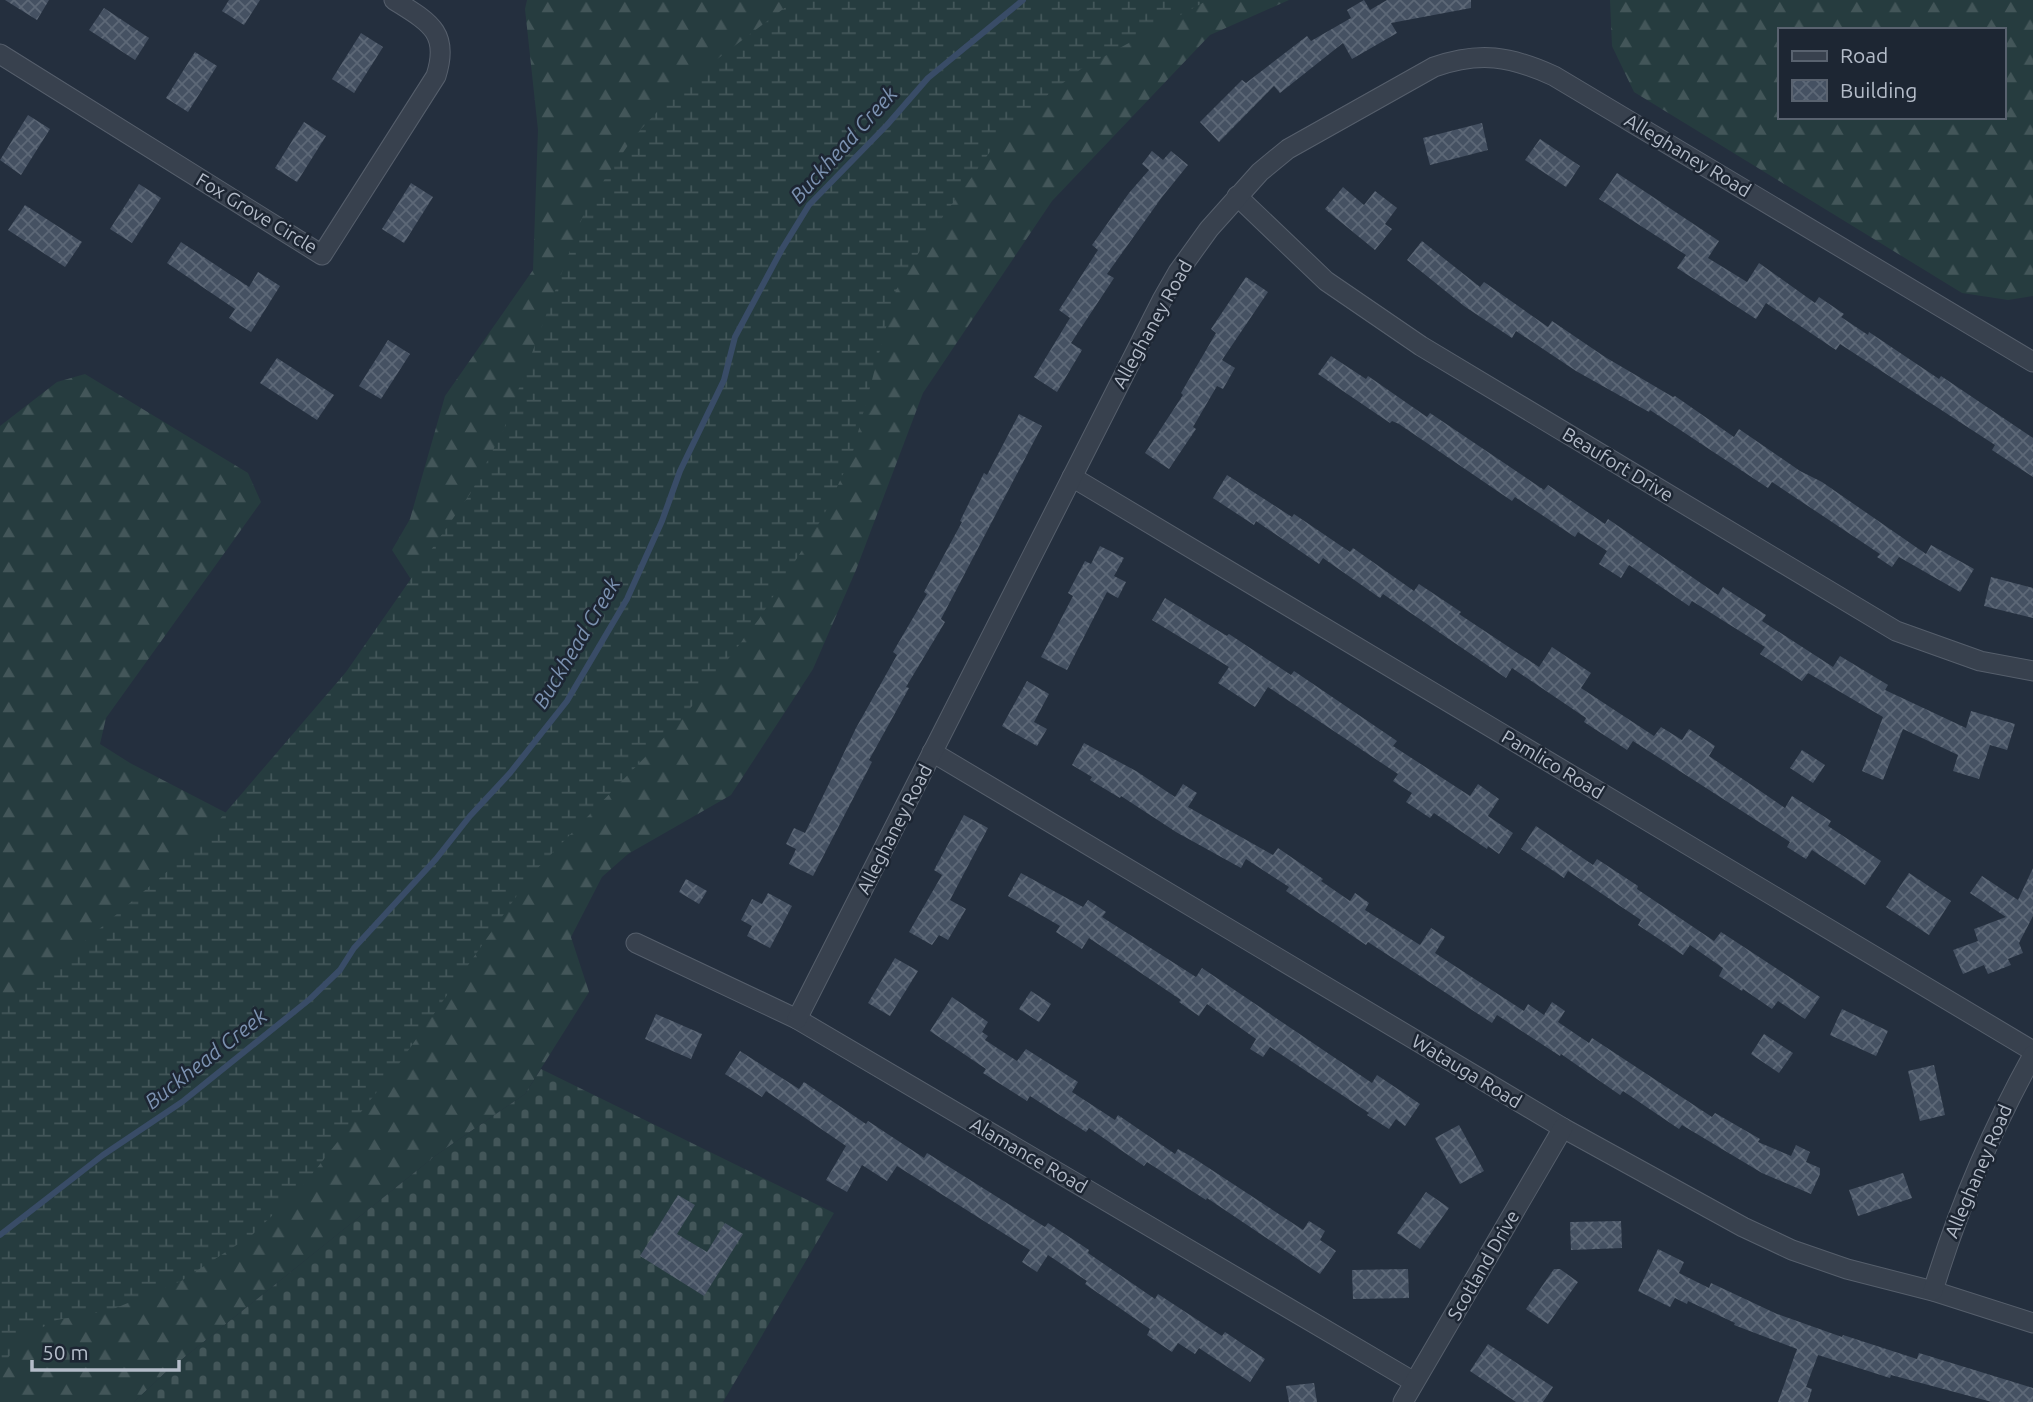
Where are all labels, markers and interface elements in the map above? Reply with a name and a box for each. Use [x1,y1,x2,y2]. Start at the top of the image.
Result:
legend [1778,28,2005,119]
text: Road [1840,43,1888,67]
text: Building [1840,78,1917,102]
water label: Buckhead Creek [785,81,902,207]
street label: Alleghaney Road [1621,109,1755,201]
street label: Fox Grove Circle [192,168,322,258]
street label: Alleghaney Road [1108,256,1196,392]
street label: Beaufort Drive [1559,422,1677,506]
water label: Buckhead Creek [528,573,625,712]
street label: Pamlico Road [1498,725,1608,803]
street label: Alleghaney Road [852,760,936,898]
water label: Buckhead Creek [140,1003,271,1113]
street label: Watauga Road [1408,1030,1526,1112]
street label: Alleghaney Road [1940,1101,2016,1241]
street label: Alamance Road [967,1113,1091,1197]
street label: Scotland Drive [1443,1206,1523,1324]
scale bar [32,1328,178,1372]
text: 50 m [42,1340,89,1364]

